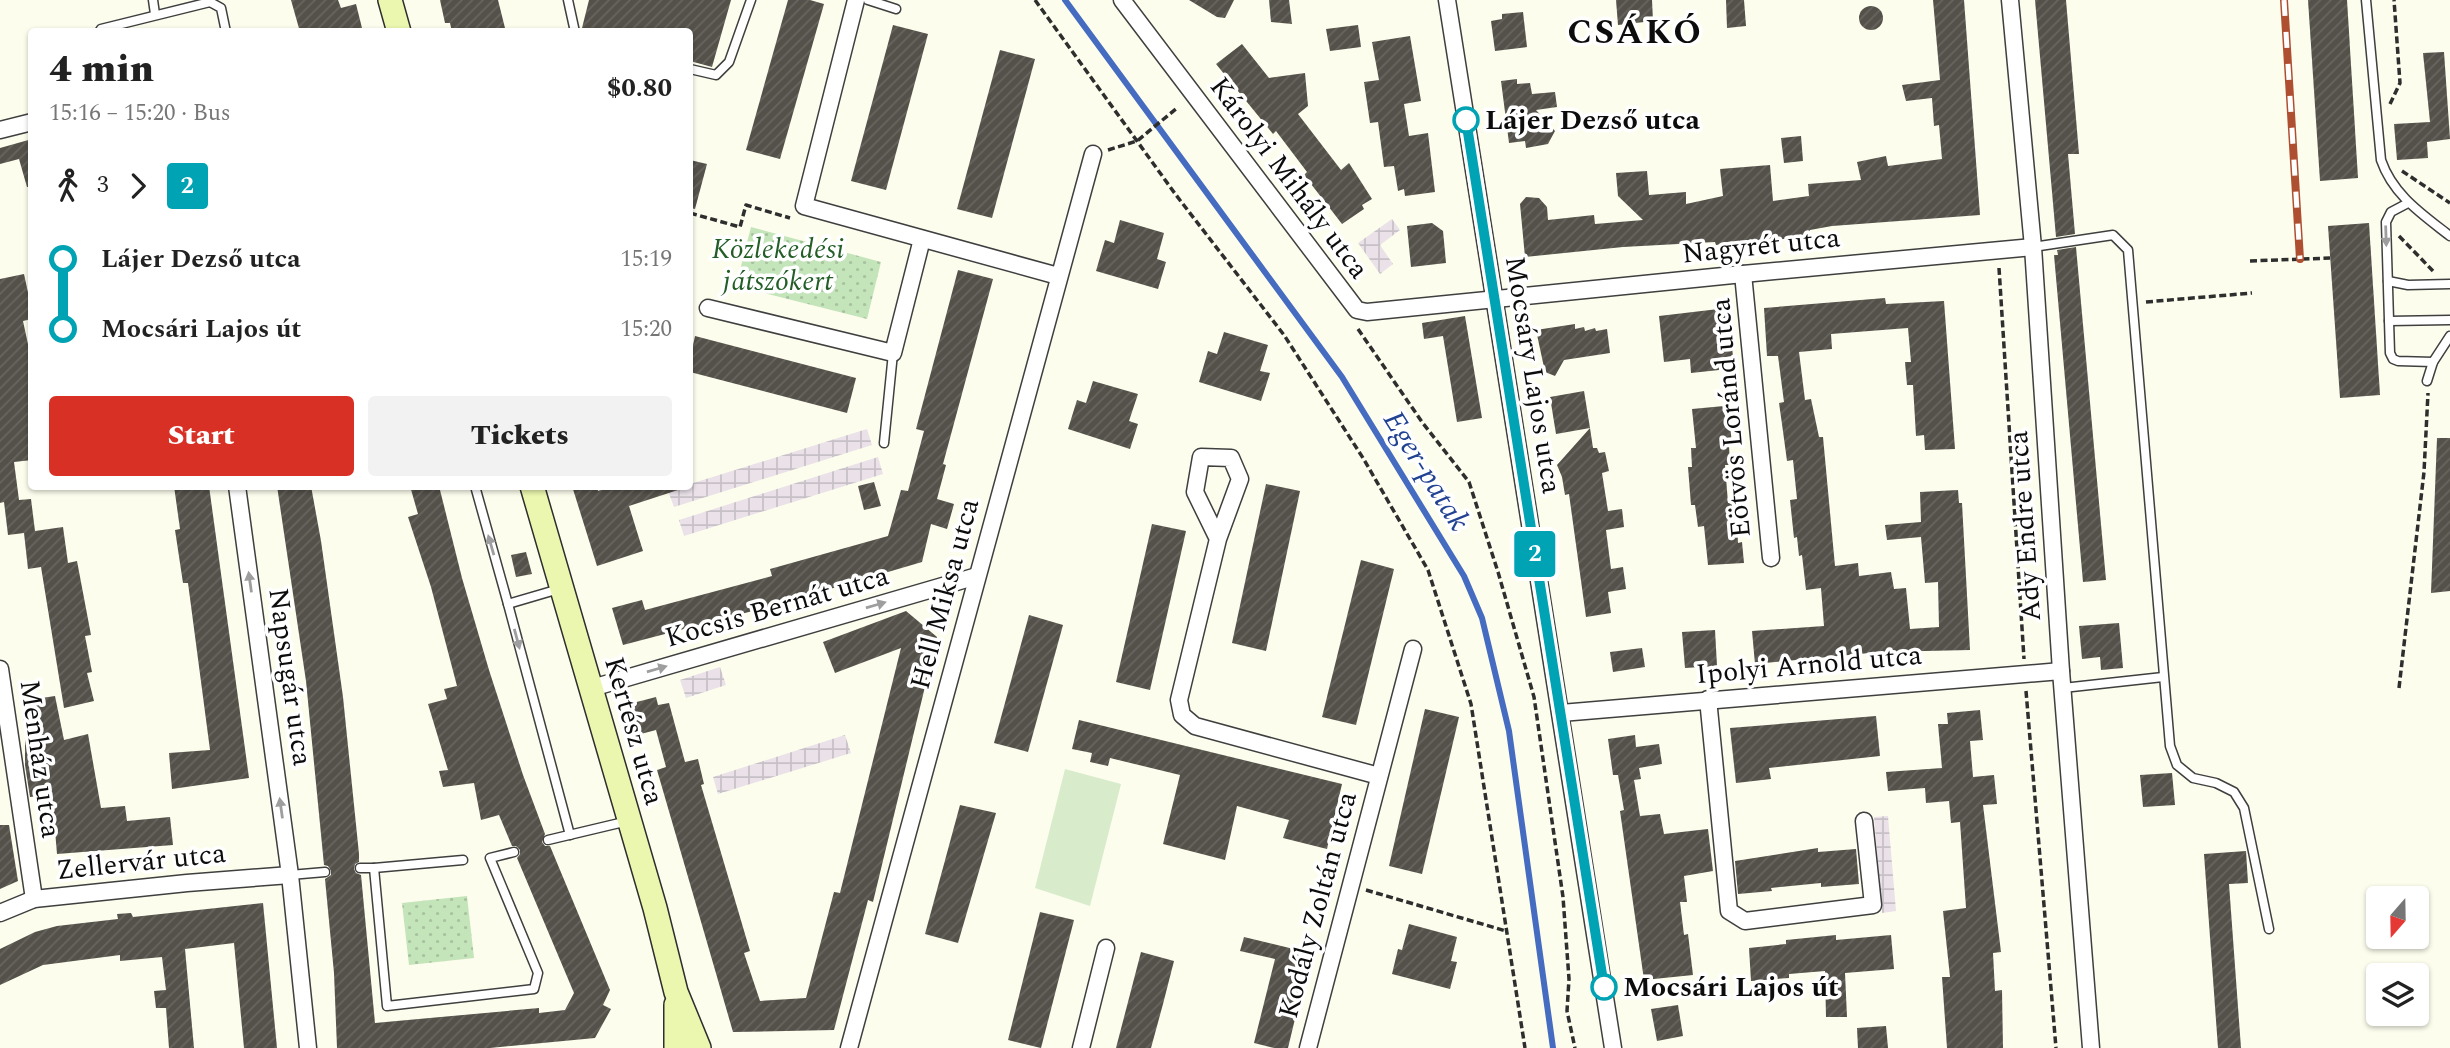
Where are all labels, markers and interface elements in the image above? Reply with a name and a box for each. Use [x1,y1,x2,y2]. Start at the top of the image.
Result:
district label: CSÁKÓ [1567,6,1703,59]
text: 4 min [49,41,154,99]
text: $0.80 [607,68,672,108]
street label: Károlyi Mihály utca [1199,68,1380,288]
text: 15:16 – 15:20 · Bus [49,96,231,131]
place label: Lájer Dezső utca [1485,99,1700,142]
marker: Lájer Dezső utca [1453,107,1479,133]
icon: walk [49,167,87,205]
icon: forward [119,167,157,205]
text: 3 [97,168,109,203]
text: 2 [181,168,194,204]
street label: Nagyrét utca [1680,216,1842,276]
one-way arrow [2380,226,2391,248]
park label: Közlekedési játszókert [712,228,844,303]
text: Lájer Dezső utca [101,239,301,279]
text: 15:19 [620,242,672,277]
street label: Mocsáry Lajos utca [1493,253,1573,497]
street label: Eötvös Loránd utca [1699,296,1763,540]
text: Mocsári Lajos út [101,309,301,349]
text: 15:20 [620,312,672,347]
button: Start [49,396,354,476]
button: Tickets [368,396,672,476]
water label: Eger-patak [1371,402,1481,540]
street label: Ady Endre utca [1997,429,2053,623]
street label: Hell Miksa utca [899,494,991,694]
line badge: 2 [1512,531,1558,577]
one-way arrow [486,534,496,555]
text: 2 [1528,536,1542,572]
street label: Kocsis Bernát utca [660,554,894,660]
one-way arrow [245,571,256,593]
street label: Napsugár utca [256,585,324,769]
one-way arrow [865,600,886,610]
one-way arrow [512,628,523,650]
street label: Ipolyi Arnold utca [1694,634,1924,696]
street label: Kertész utca [592,652,676,811]
one-way arrow [647,664,668,674]
street label: Menház utca [8,677,72,841]
street label: Kodály Zoltán utca [1267,787,1369,1023]
one-way arrow [275,796,286,818]
street label: Zellervár utca [54,832,228,892]
north arrow [2366,886,2429,948]
map controls [2366,886,2429,1026]
button: layers [2366,963,2429,1026]
place label: Mocsári Lajos út [1623,966,1839,1009]
marker: Mocsári Lajos út [1591,974,1617,1000]

